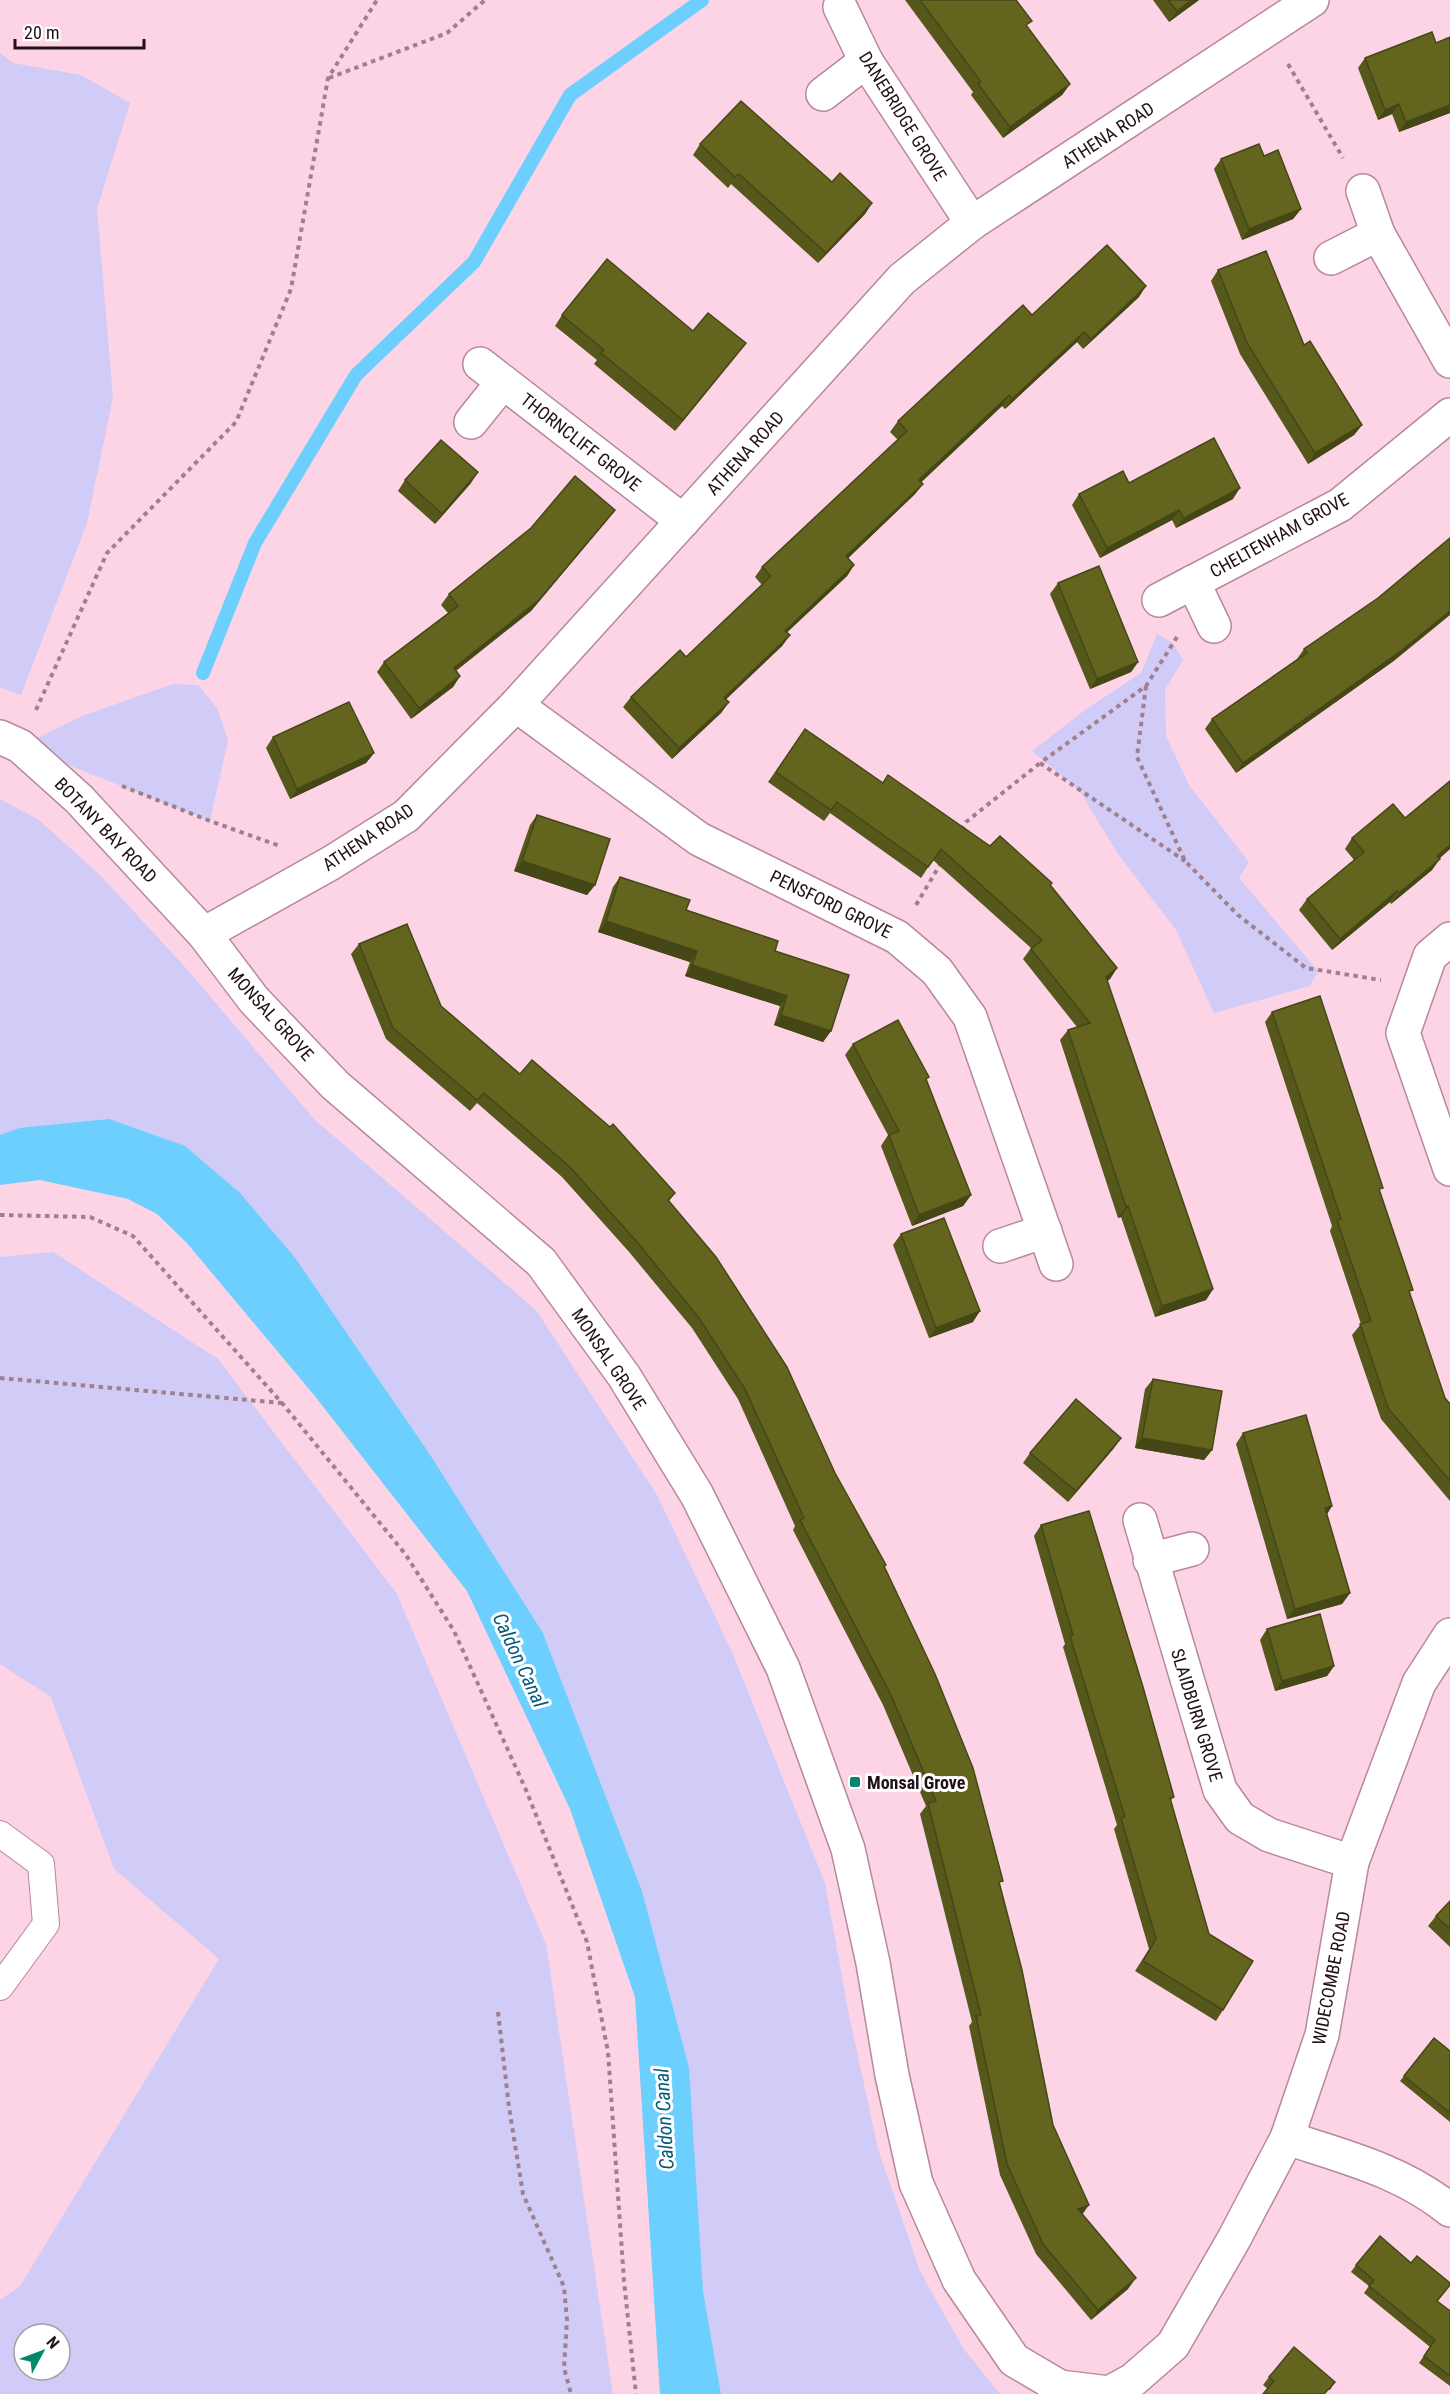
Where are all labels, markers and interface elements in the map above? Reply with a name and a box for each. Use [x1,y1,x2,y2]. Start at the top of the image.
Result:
scale bar [15,12,144,50]
text: 20 m [24,22,59,43]
street label: DANEBRIDGE GROVE [855,48,951,184]
street label: ATHENA ROAD [1058,97,1158,173]
street label: THORNCLIFF GROVE [517,389,645,495]
street label: ATHENA ROAD [702,407,788,499]
street label: CHELTENHAM GROVE [1206,488,1352,582]
street label: BOTANY BAY ROAD [51,773,161,887]
street label: ATHENA ROAD [318,799,418,875]
street label: PENSFORD GROVE [767,865,895,943]
street label: MONSAL GROVE [224,963,318,1065]
street label: MONSAL GROVE [567,1304,651,1414]
water label: Caldon Canal [488,1609,553,1712]
street label: SLAIDBURN GROVE [1167,1646,1227,1784]
place label: Monsal Grove [867,1772,966,1793]
marker: Monsal Grove [848,1775,862,1789]
street label: WIDECOMBE ROAD [1308,1909,1354,2047]
water label: Caldon Canal [649,2067,679,2170]
north arrow [12,2322,72,2382]
text: N [43,2333,63,2352]

